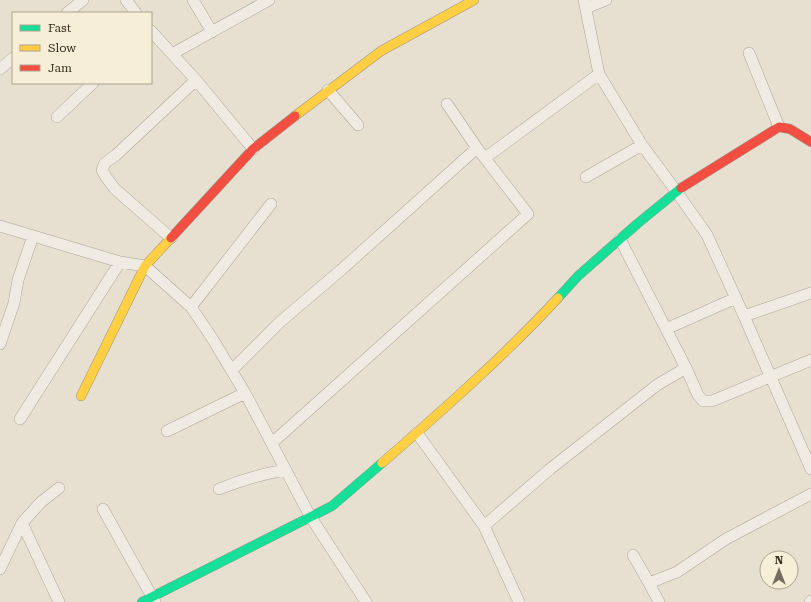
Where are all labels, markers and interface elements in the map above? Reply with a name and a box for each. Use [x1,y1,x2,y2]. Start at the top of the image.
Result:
legend [12,12,152,84]
text: Fast [48,21,72,35]
text: Slow [48,41,76,55]
text: Jam [48,61,72,75]
north arrow [759,550,799,590]
text: N [775,554,784,567]

